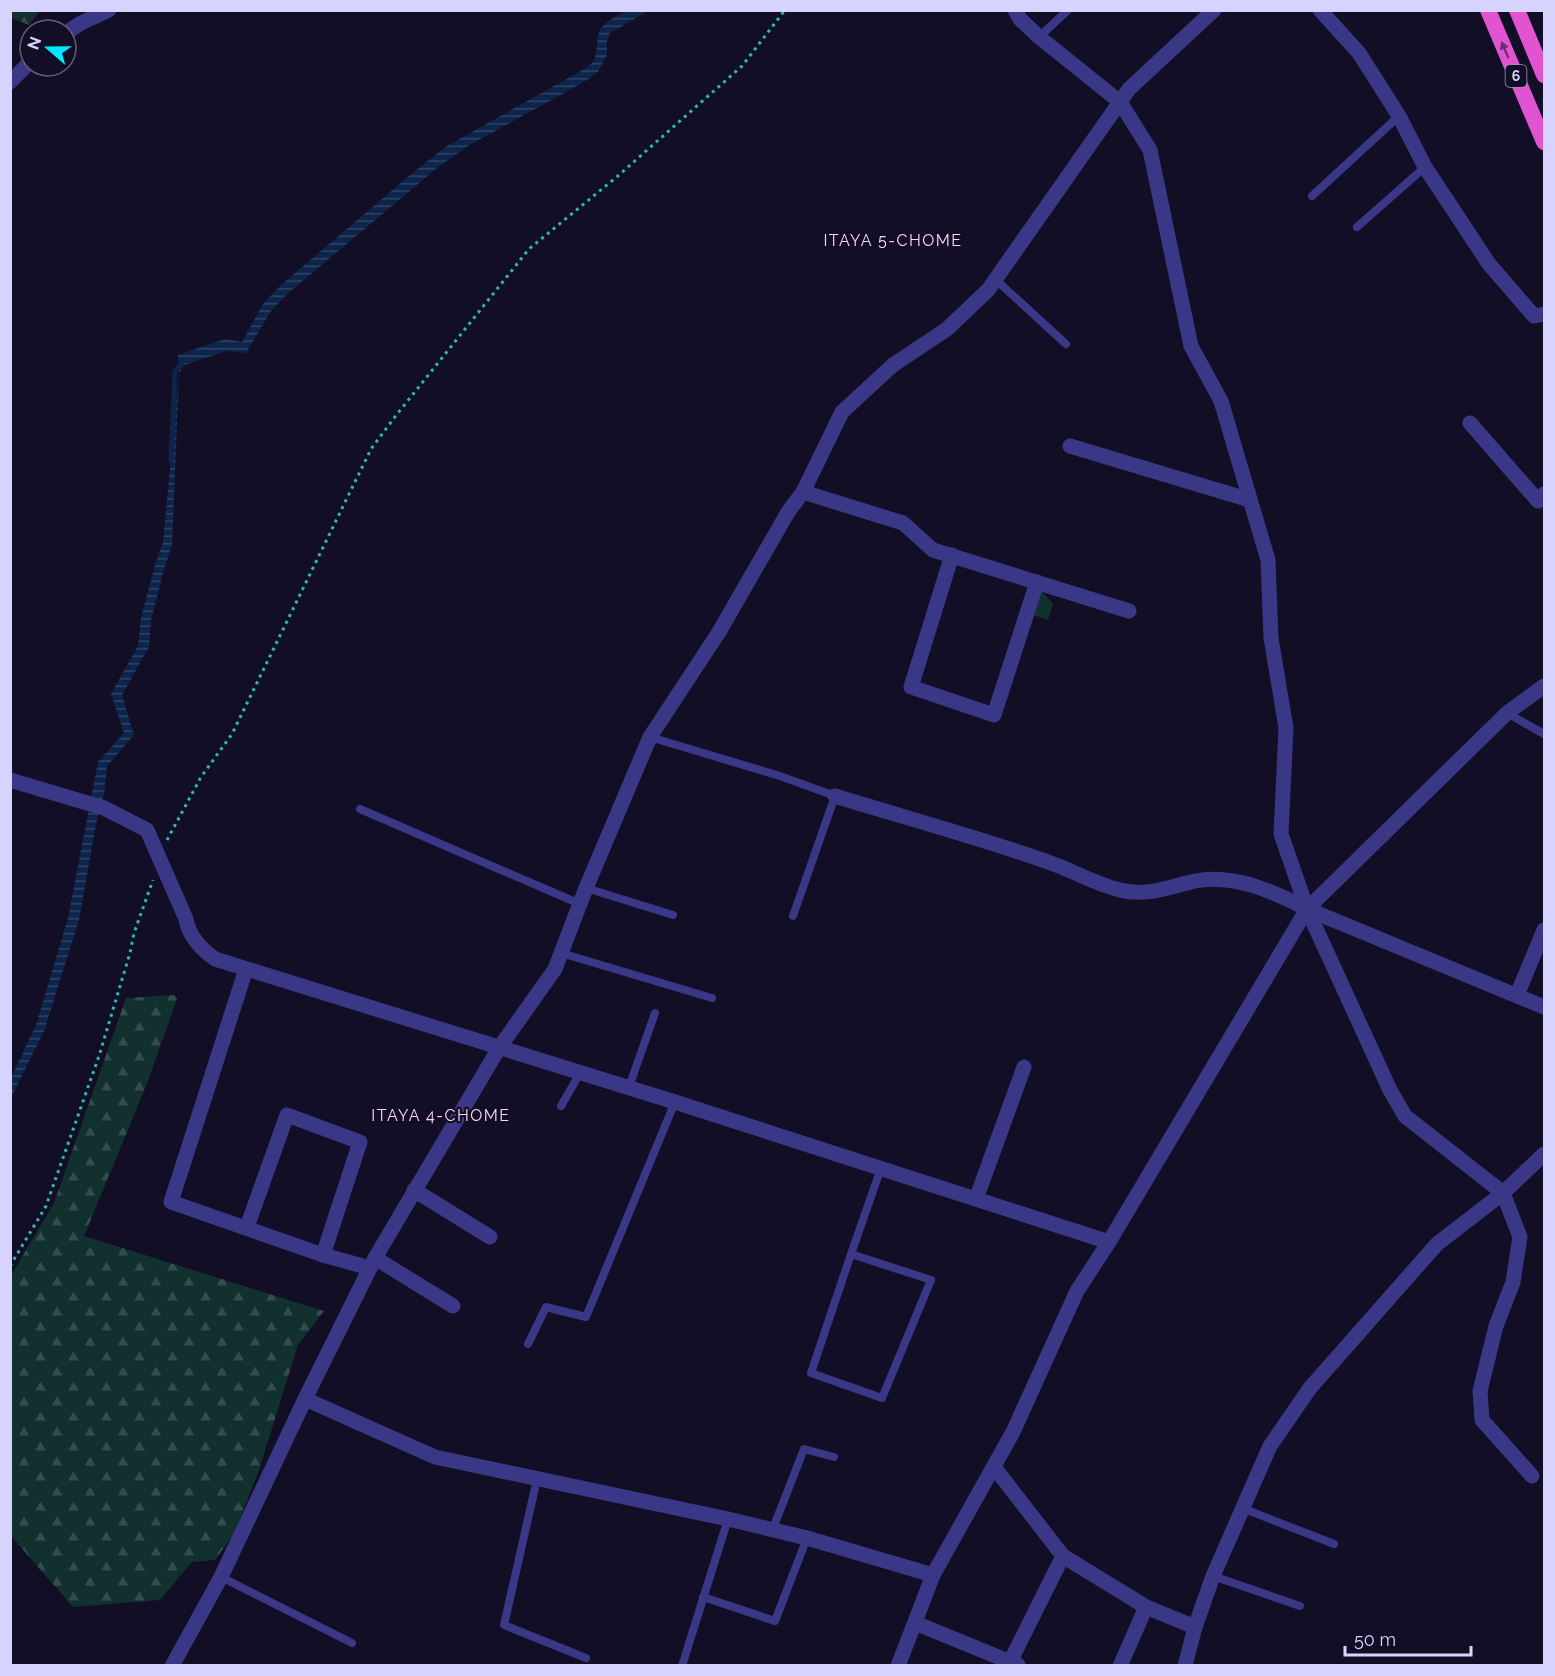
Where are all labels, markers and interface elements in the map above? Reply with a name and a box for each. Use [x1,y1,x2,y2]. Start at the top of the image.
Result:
north arrow [18,18,78,78]
text: N [23,34,45,52]
one-way arrow [1500,40,1510,58]
road number: 6 [1506,65,1526,87]
district label: ITAYA 5-CHOME [823,231,963,250]
district label: ITAYA 4-CHOME [371,1106,511,1125]
scale bar [1345,1619,1471,1657]
text: 50 m [1354,1629,1396,1650]

